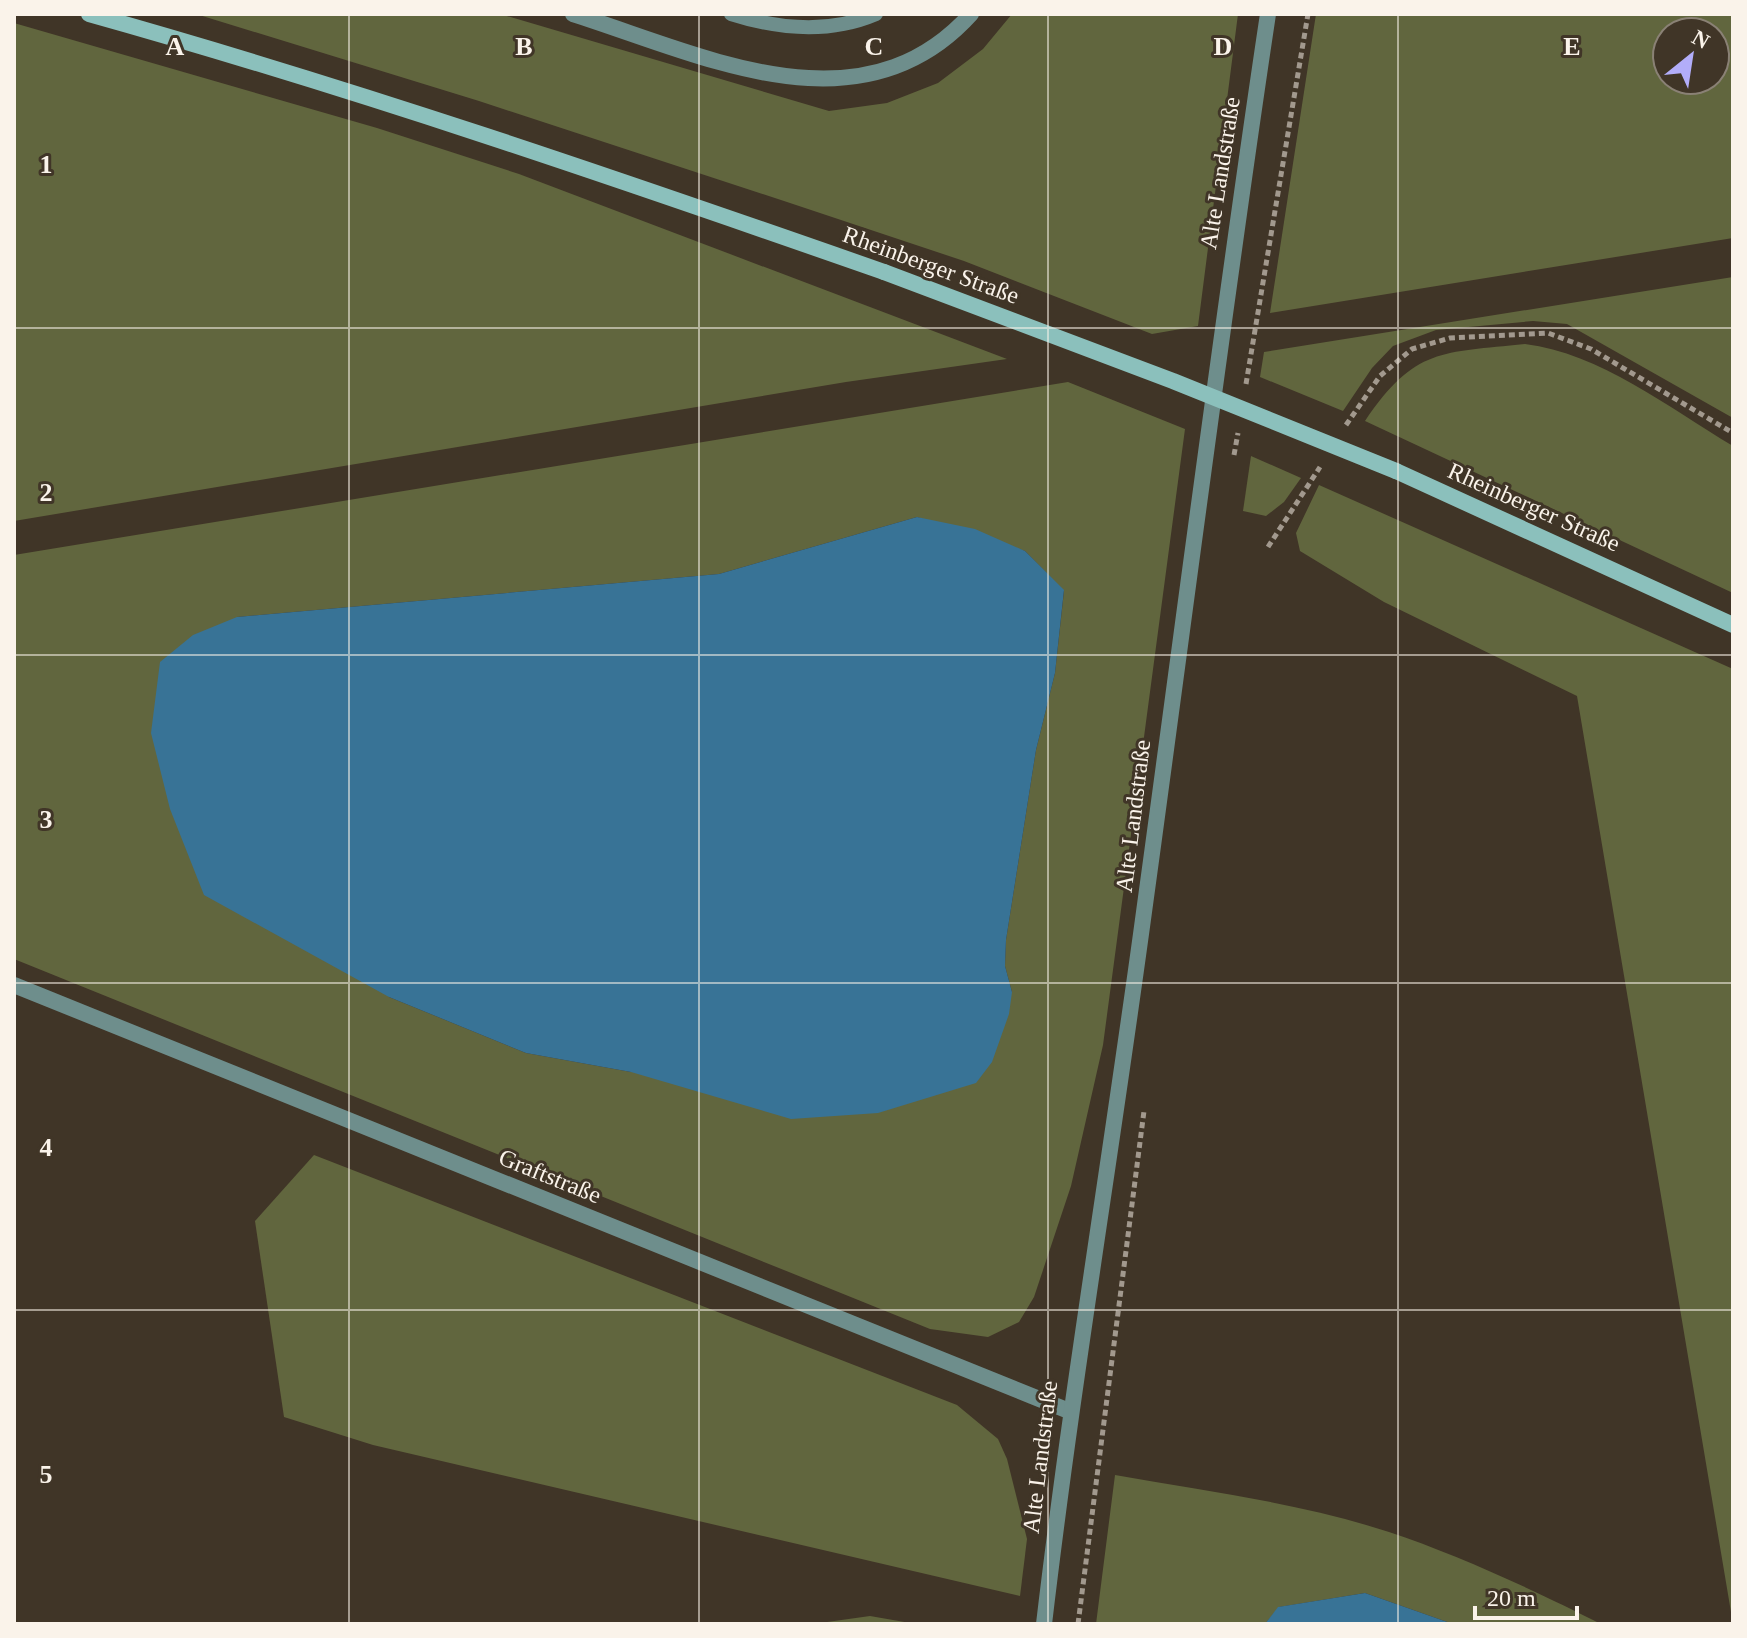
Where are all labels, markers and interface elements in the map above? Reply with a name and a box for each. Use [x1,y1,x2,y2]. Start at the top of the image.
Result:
north arrow [1651,16,1731,96]
text: N [1688,24,1714,54]
text: A [166,32,185,61]
text: B [515,32,533,61]
text: C [865,32,883,61]
text: D [1214,32,1232,61]
text: E [1563,32,1581,61]
street label: Alte Landstraße [1195,95,1245,251]
text: 1 [40,150,53,179]
street label: Rheinberger Straße [839,221,1023,309]
street label: Rheinberger Straße [1444,457,1624,557]
text: 2 [40,478,53,507]
street label: Alte Landstraße [1111,738,1155,894]
text: 3 [40,805,53,834]
text: 4 [40,1133,53,1162]
street label: Graftstraße [495,1144,605,1208]
street label: Alte Landstraße [1018,1379,1062,1535]
text: 5 [40,1460,53,1489]
scale bar [1475,1570,1577,1620]
text: 20 m [1487,1585,1536,1611]

